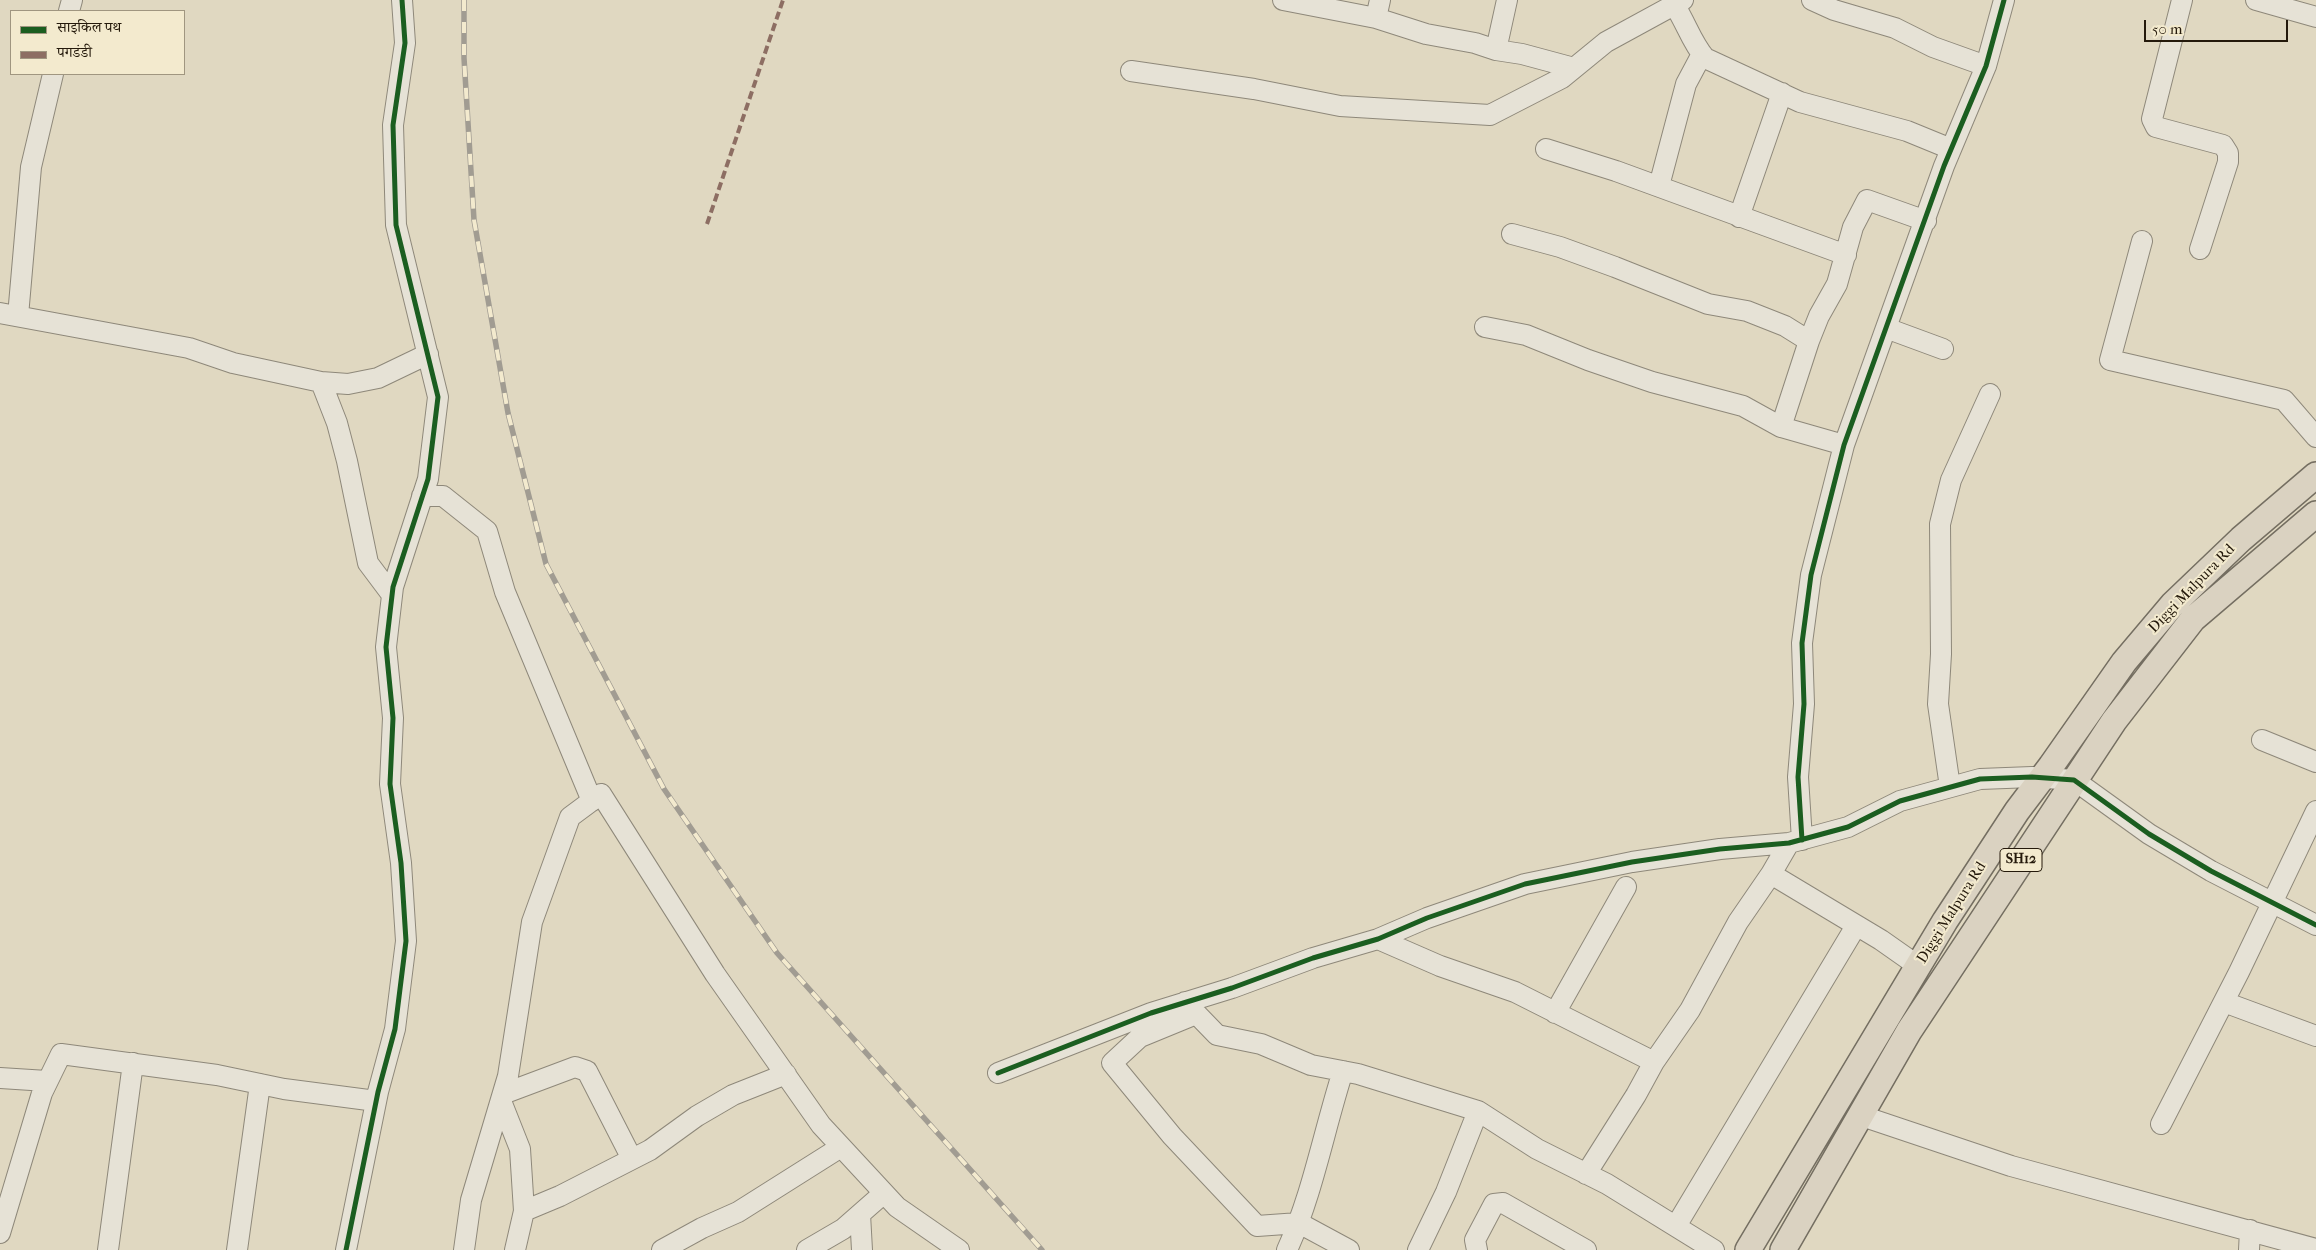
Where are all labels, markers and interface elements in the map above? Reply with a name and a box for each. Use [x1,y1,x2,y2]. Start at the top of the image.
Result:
legend [10,10,185,75]
scale bar [2146,10,2290,42]
text: साइकिल पथ [57,18,121,36]
text: 50 m [2152,20,2182,38]
text: पगडंडी [57,43,92,61]
street label: Diggi Malpura Rd [2145,541,2239,637]
road number: SH12 [2000,848,2042,872]
street label: Diggi Malpura Rd [1914,859,1990,967]

